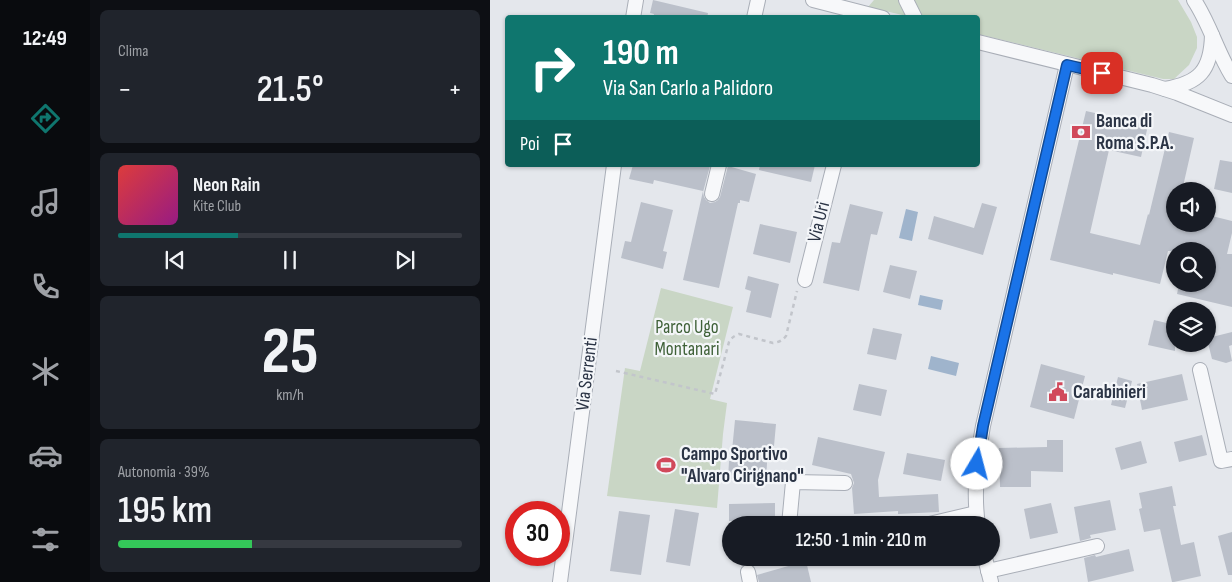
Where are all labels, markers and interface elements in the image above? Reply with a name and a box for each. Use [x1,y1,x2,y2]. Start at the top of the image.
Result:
text: 12:49 [23,25,67,52]
text: 190 m [603,32,679,75]
icon: right [520,35,585,100]
text: Clima [118,42,148,61]
pin [1081,52,1123,94]
icon: arrive [1088,59,1116,87]
text: 21.5° [256,67,324,112]
text: − [118,73,132,106]
text: + [448,73,462,106]
text: Via San Carlo a Palidoro [603,75,773,102]
icon: directions [28,101,63,136]
place label: Banca di Roma S.P.A. [1096,110,1174,155]
bank icon: Banca di Roma S.P.A. [1070,121,1092,143]
icon: arrive [549,130,577,158]
text: Poi [520,133,539,156]
text: Neon Rain [193,174,260,197]
map controls [1166,182,1216,352]
button: sound [1166,182,1216,232]
icon: music [28,185,63,220]
text: Kite Club [193,197,241,216]
street label: Via Uri [803,199,835,245]
button: search [1166,242,1216,292]
icon: previous [161,246,189,274]
icon: pause [276,246,304,274]
icon: next [391,246,419,274]
icon: phone [28,269,63,304]
button: layers [1166,302,1216,352]
text: 25 [261,314,319,392]
park label: Parco Ugo Montanari [655,316,719,361]
street label: Via Serrenti [571,336,603,412]
icon: climate [28,354,63,389]
public building icon: Carabinieri [1047,381,1069,403]
place label: Carabinieri [1073,381,1146,404]
text: km/h [276,386,304,405]
position arrow [950,437,1002,489]
icon: car [28,438,63,473]
place label: Campo Sportivo "Alvaro Cirignano" [681,443,804,488]
sports icon: Campo Sportivo "Alvaro Cirignano" [655,454,677,476]
text: Autonomia · 39% [118,463,209,482]
text: 195 km [118,488,212,533]
speed limit sign: 30 [505,501,570,566]
icon: filters [28,522,63,557]
text: 12:50 · 1 min · 210 m [796,529,926,552]

